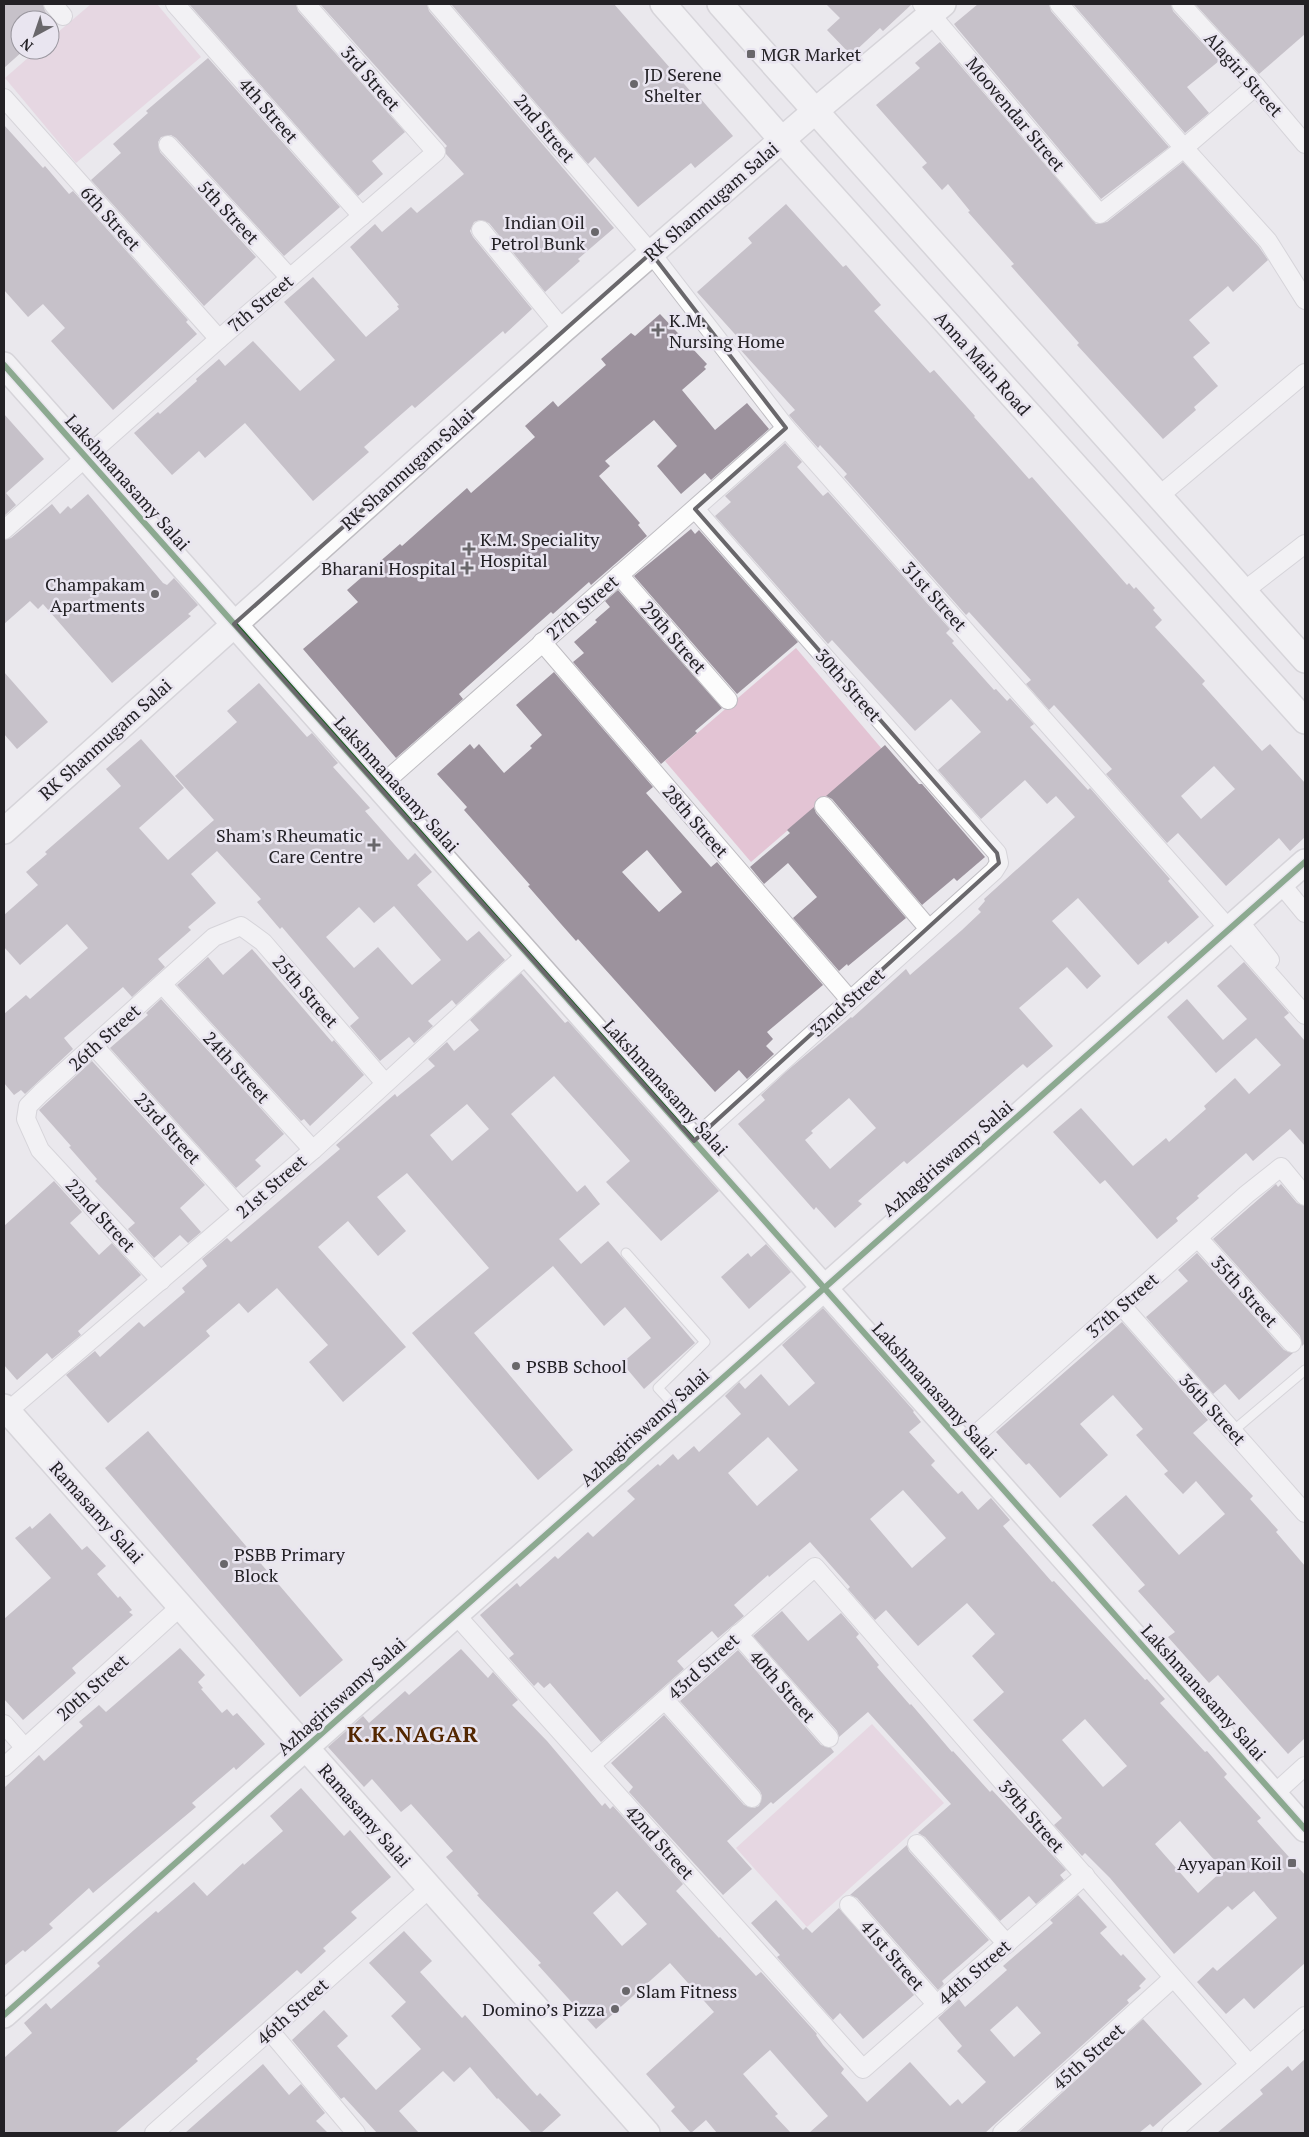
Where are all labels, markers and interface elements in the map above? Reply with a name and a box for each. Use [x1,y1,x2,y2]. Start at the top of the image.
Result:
north arrow [10,10,60,60]
street label: Alagiri Street [1199,26,1289,122]
text: N [16,34,36,56]
street label: 3rd Street [336,40,406,116]
place label: MGR Market [761,42,862,66]
marker: MGR Market [745,48,757,60]
street label: Moovendar Street [961,52,1071,176]
place label: JD Serene Shelter [644,62,722,107]
street label: 4th Street [234,72,304,148]
marker: JD Serene Shelter [628,78,640,90]
street label: 2nd Street [509,89,581,168]
street label: RK Shanmugam Salai [639,136,783,266]
street label: 5th Street [193,175,265,249]
street label: 6th Street [76,181,147,256]
place label: Indian Oil Petrol Bunk [491,210,586,255]
marker: Indian Oil Petrol Bunk [589,226,601,238]
street label: 7th Street [222,268,298,337]
street label: Anna Main Road [930,306,1036,420]
place label: K.M. Nursing Home [669,308,785,353]
marker: K.M. Nursing Home [651,323,665,337]
street label: RK Shanmugam Salai [336,403,478,535]
street label: Lakshmanasamy Salai [60,409,196,555]
place label: K.M. Speciality Hospital [480,527,600,572]
marker: K.M. Speciality Hospital [462,542,476,556]
place label: Bharani Hospital [321,556,456,580]
street label: 31st Street [897,556,973,636]
marker: Bharani Hospital [460,561,474,575]
street label: 27th Street [541,569,623,645]
place label: Champakam Apartments [45,572,145,617]
marker: Champakam Apartments [149,588,161,600]
street label: 29th Street [636,596,712,679]
street label: 30th Street [811,644,887,727]
street label: RK Shanmugam Salai [34,673,176,805]
street label: Lakshmanasamy Salai [329,711,465,857]
street label: 28th Street [658,780,734,863]
place label: Sham's Rheumatic Care Centre [216,823,363,868]
marker: Sham's Rheumatic Care Centre [367,838,381,852]
street label: 25th Street [268,950,344,1033]
street label: 32nd Street [805,962,890,1042]
street label: 26th Street [63,998,145,1076]
street label: Lakshmanasamy Salai [598,1014,734,1160]
street label: 24th Street [198,1026,276,1108]
street label: 23rd Street [129,1087,207,1169]
street label: Azhagiriswamy Salai [877,1095,1017,1221]
street label: 21st Street [231,1149,312,1223]
street label: 22nd Street [61,1173,141,1257]
street label: 35th Street [1206,1250,1284,1332]
street label: 37th Street [1081,1267,1163,1343]
street label: Lakshmanasamy Salai [867,1317,1003,1463]
place label: PSBB School [526,1354,627,1378]
marker: PSBB School [510,1360,522,1372]
street label: Azhagiriswamy Salai [574,1363,714,1491]
street label: 36th Street [1174,1368,1252,1450]
street label: Ramasamy Salai [45,1456,149,1568]
place label: PSBB Primary Block [234,1542,346,1587]
marker: PSBB Primary Block [218,1558,230,1570]
street label: Lakshmanasamy Salai [1136,1619,1272,1765]
street label: 43rd Street [662,1627,744,1705]
street label: Azhagiriswamy Salai [271,1632,411,1760]
street label: 40th Street [745,1645,821,1728]
street label: 20th Street [51,1648,133,1726]
district label: K.K.NAGAR [347,1719,479,1748]
street label: Ramasamy Salai [313,1758,417,1872]
street label: 39th Street [994,1775,1070,1858]
street label: 42nd Street [620,1800,700,1885]
place label: Ayyapan Koil [1177,1851,1282,1875]
marker: Ayyapan Koil [1286,1857,1298,1869]
street label: 41st Street [856,1915,930,1996]
street label: 44th Street [933,1934,1016,2010]
street label: 46th Street [251,1972,333,2050]
place label: Slam Fitness [636,1979,737,2003]
marker: Slam Fitness [620,1985,632,1997]
place label: Domino’s Pizza [482,1997,605,2021]
marker: Domino’s Pizza [609,2003,621,2015]
street label: 45th Street [1047,2017,1129,2095]

